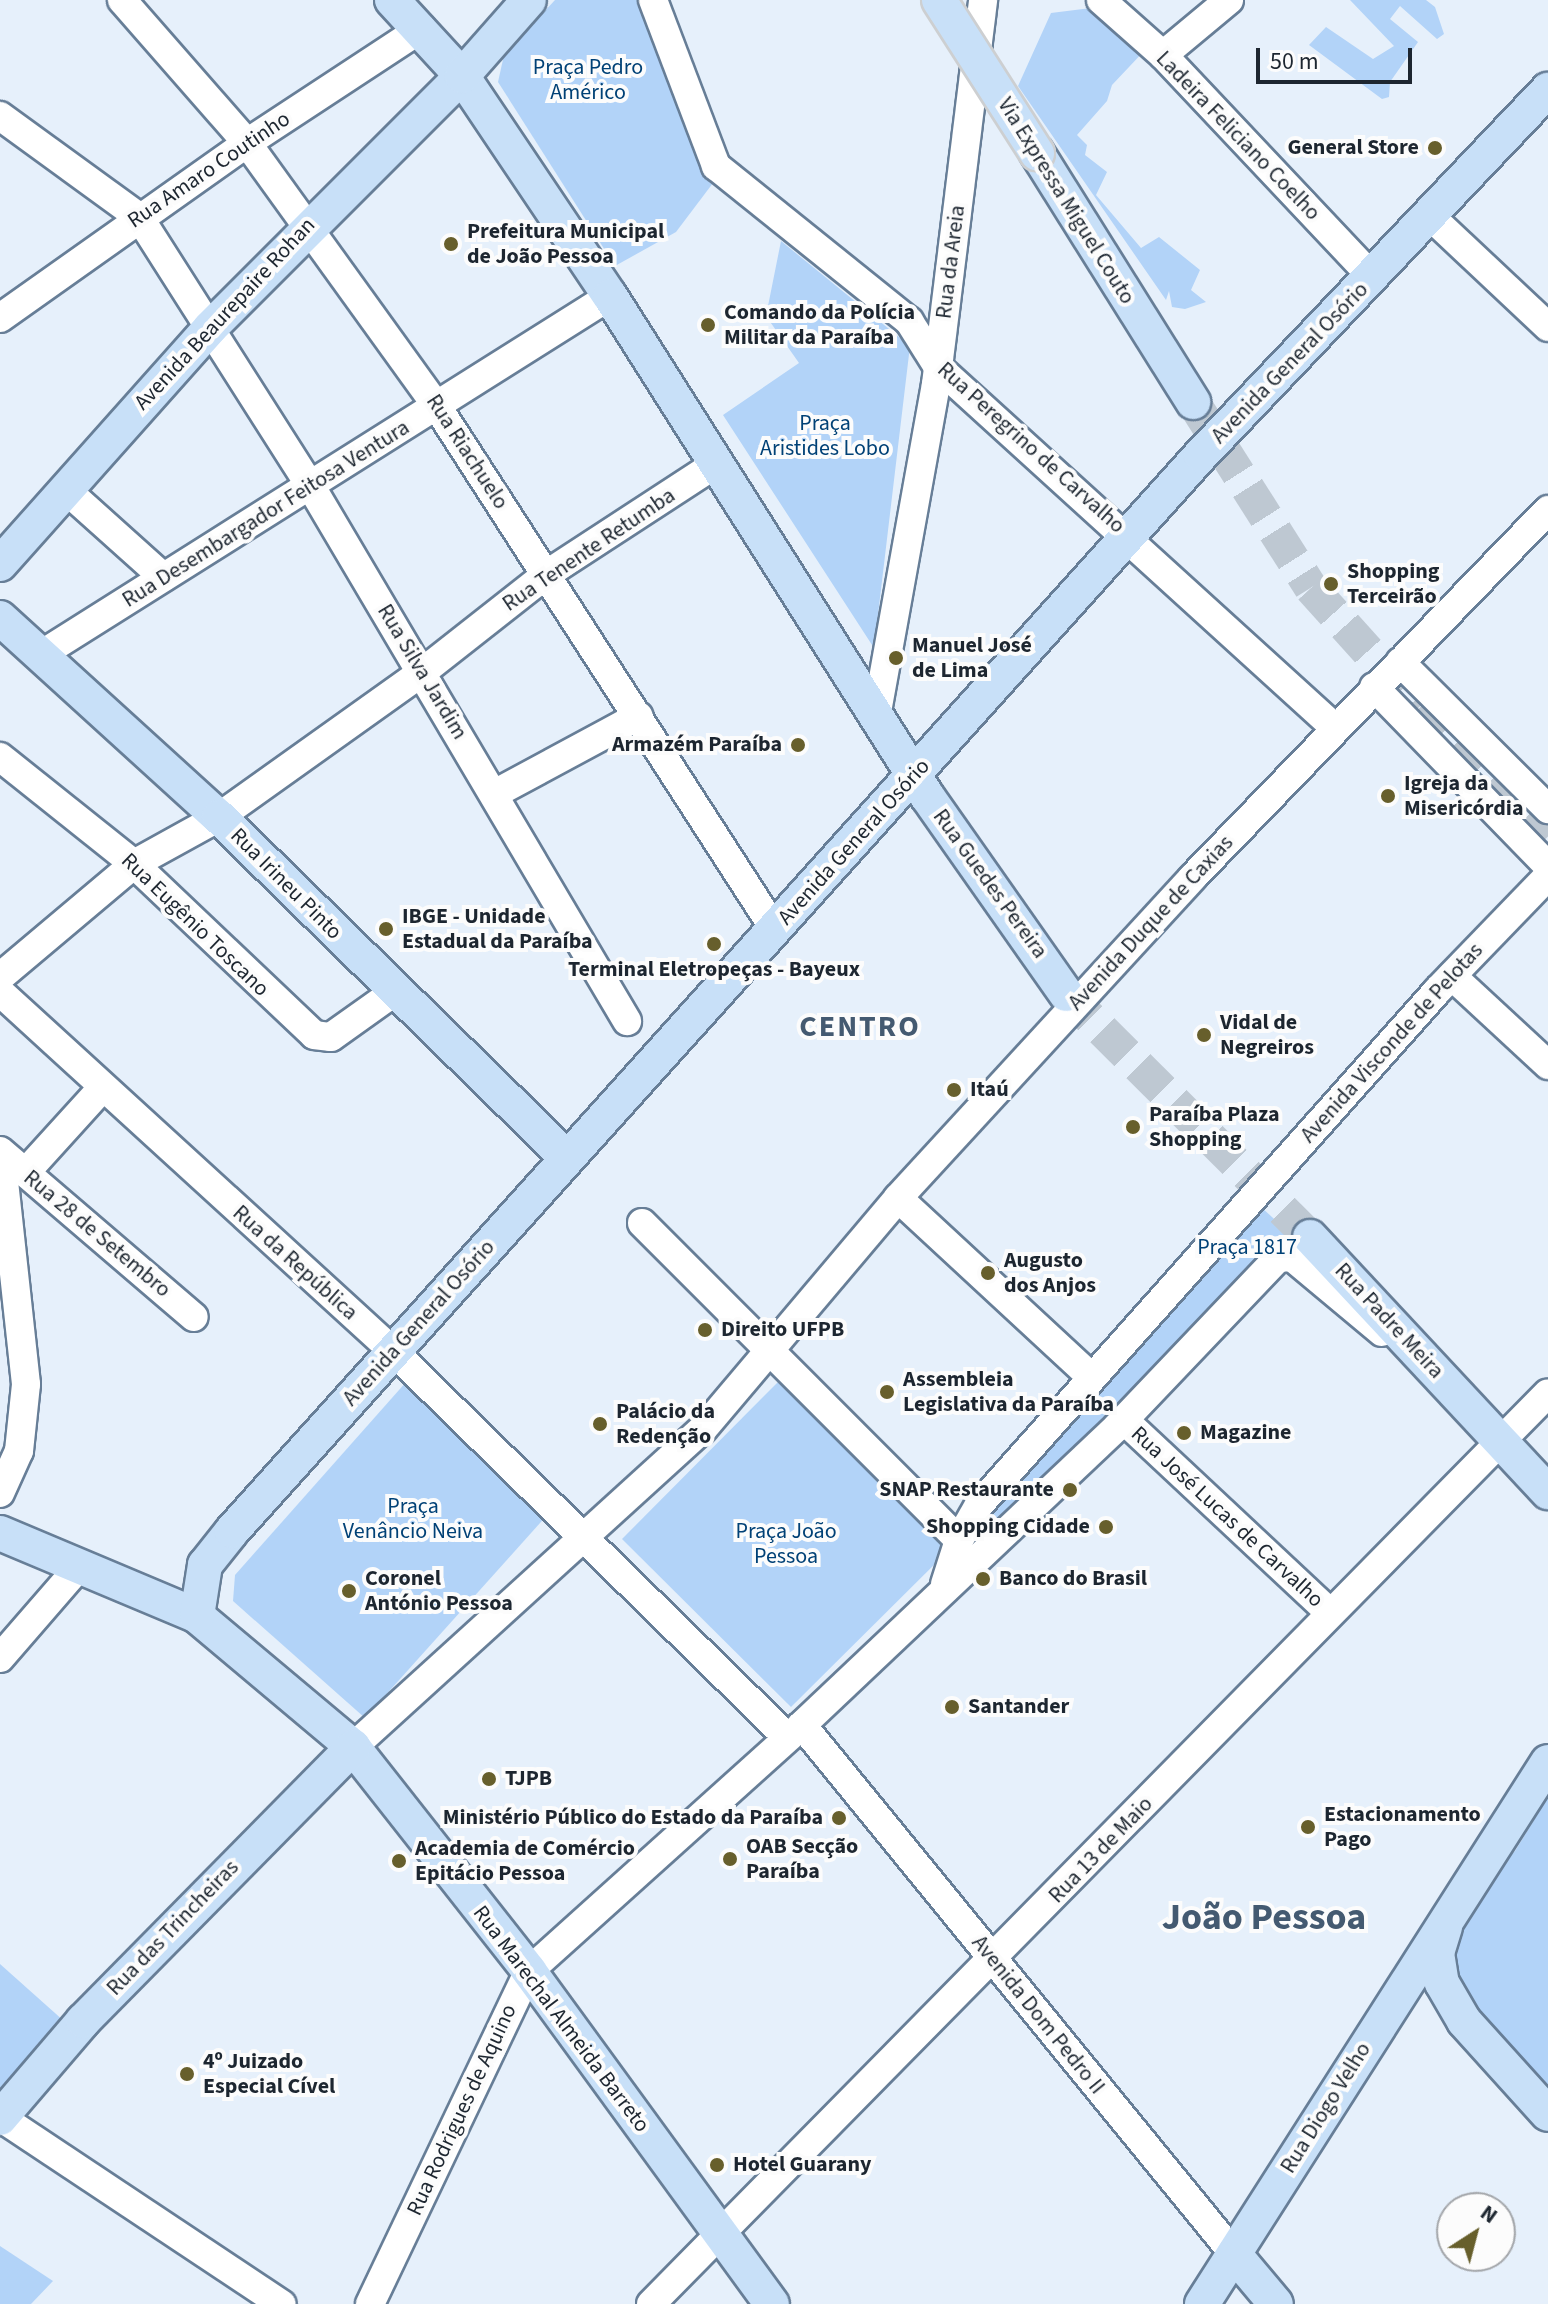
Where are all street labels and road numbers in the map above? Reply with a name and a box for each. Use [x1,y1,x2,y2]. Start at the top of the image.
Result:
street label: Ladeira Feliciano Coelho [1150,46,1326,226]
street label: Via Expressa Miguel Couto [992,93,1140,309]
street label: Rua Amaro Coutinho [123,106,295,234]
street label: Rua da Areia [931,204,971,320]
street label: Avenida Beaurepaire Rohan [129,212,321,416]
street label: Avenida General Osório [1206,277,1374,449]
street label: Rua Peregrino de Carvalho [932,357,1130,539]
street label: Rua Riachuelo [420,390,514,514]
street label: Rua Desembargador Feitosa Ventura [118,414,414,614]
street label: Rua Tenente Retumba [498,483,680,617]
street label: Rua Silva Jardim [371,600,473,744]
street label: Avenida General Osório [772,754,936,930]
street label: Rua Guedes Pereira [927,804,1053,964]
street label: Rua Irineu Pinto [225,823,347,945]
street label: Avenida Duque de Caxias [1063,830,1239,1016]
street label: Rua Eugênio Toscano [116,848,274,1002]
street label: Avenida Visconde de Pelotas [1295,938,1489,1148]
street label: Rua 28 de Setembro [18,1165,176,1303]
street label: Rua da República [227,1200,363,1326]
street label: Avenida General Osório [337,1235,501,1411]
street label: Rua Padre Meira [1329,1258,1449,1384]
street label: Rua José Lucas de Carvalho [1125,1421,1329,1613]
street label: Rua 13 de Maio [1044,1791,1158,1909]
street label: Rua das Trincheiras [102,1855,244,2001]
street label: Rua Marechal Almeida Barreto [467,1900,655,2138]
street label: Avenida Dom Pedro II [966,1930,1110,2100]
street label: Rua Rodrigues de Aquino [401,2000,523,2220]
street label: Rua Diogo Velho [1275,2038,1377,2178]

